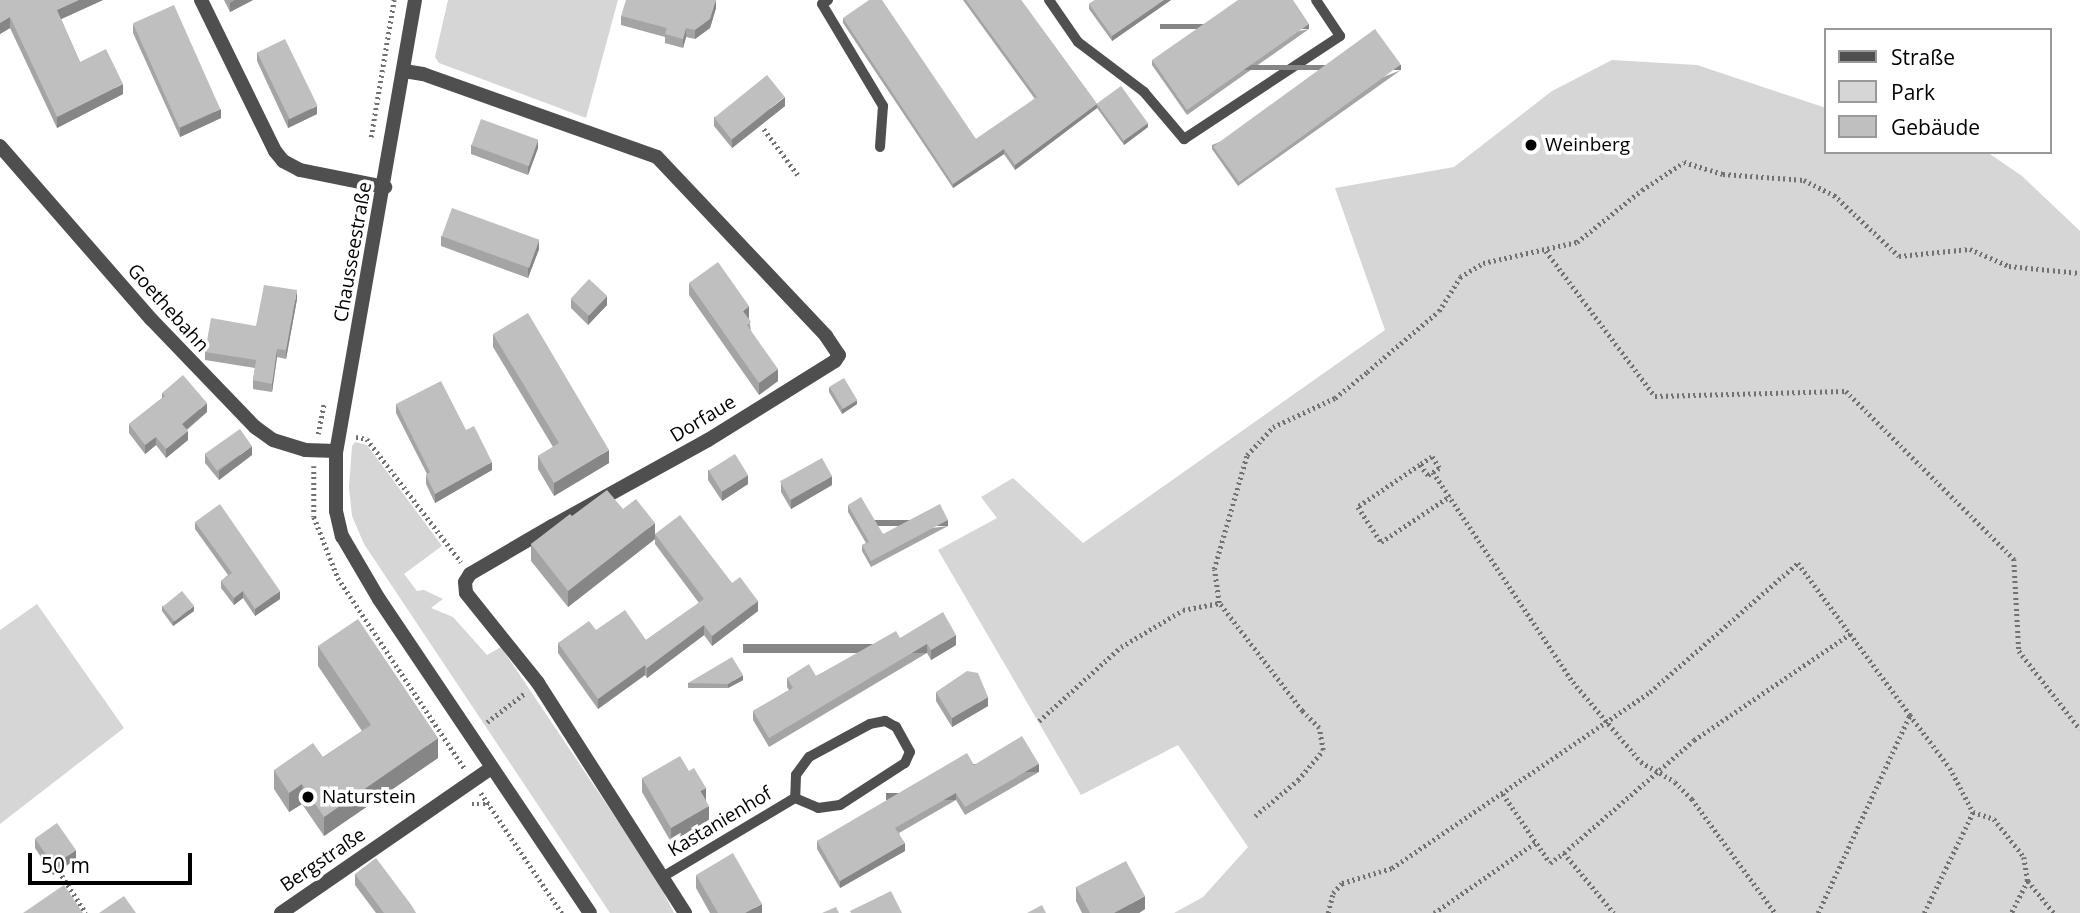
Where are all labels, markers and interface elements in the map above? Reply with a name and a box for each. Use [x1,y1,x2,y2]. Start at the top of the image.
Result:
legend [1825,28,2052,154]
text: Straße [1891,43,1955,71]
text: Park [1891,78,1935,106]
text: Gebäude [1891,113,1980,141]
place label: Weinberg [1545,134,1630,156]
marker: Weinberg [1523,137,1539,153]
street label: Chausseestraße [329,180,377,324]
street label: Goethebahn [123,259,213,357]
street label: Dorfaue [666,391,740,447]
street label: Kastanienhof [664,782,776,862]
place label: Naturstein [322,786,416,808]
marker: Naturstein [300,789,316,805]
street label: Bergstraße [276,823,370,897]
scale bar [32,839,196,883]
text: 50 m [41,851,90,879]

